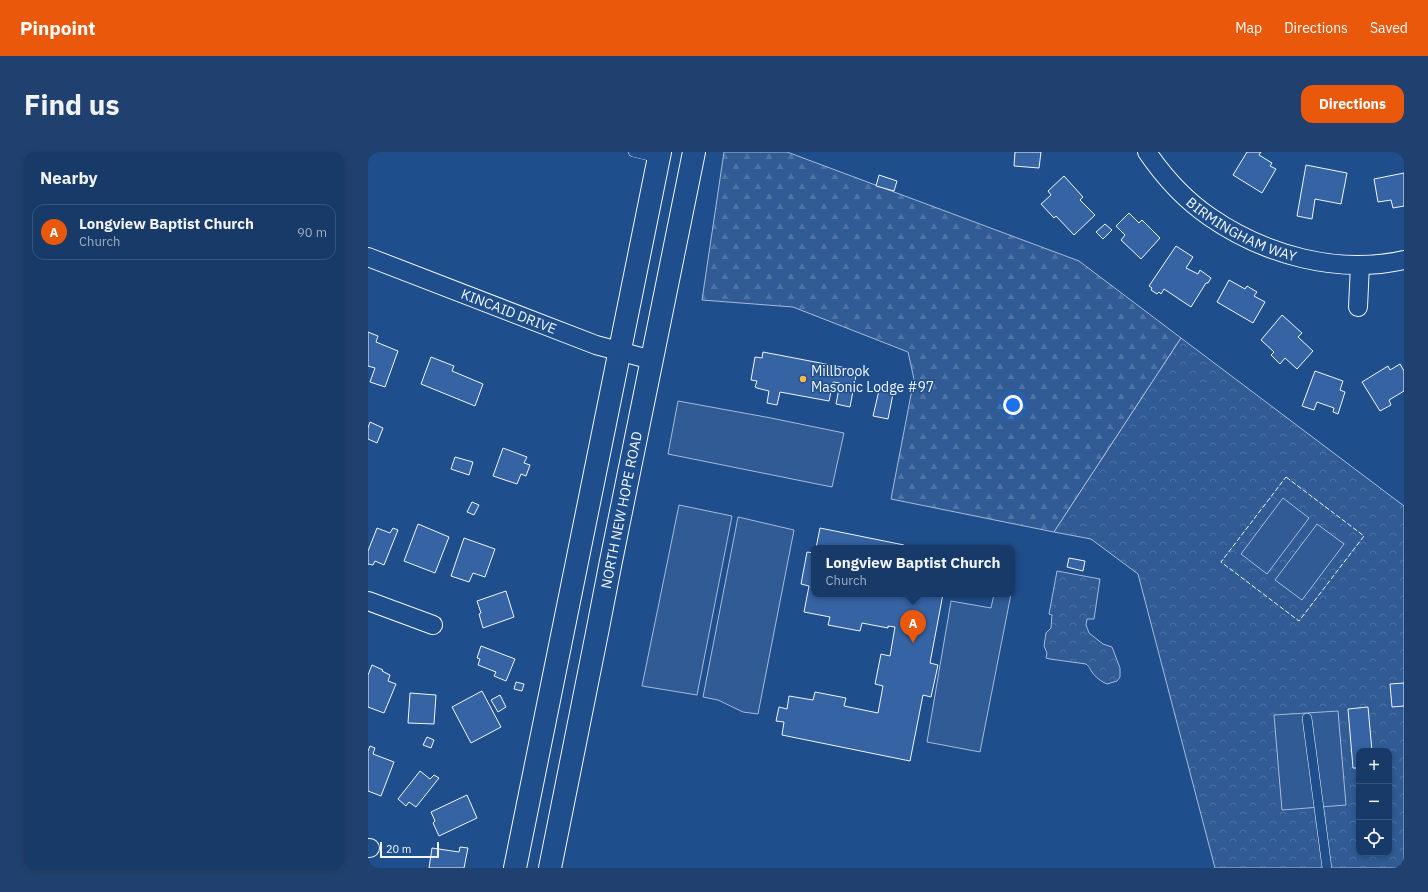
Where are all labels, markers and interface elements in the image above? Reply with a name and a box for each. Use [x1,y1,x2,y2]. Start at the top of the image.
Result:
text: Pinpoint [20,16,96,40]
text: Map [1235,19,1262,37]
text: Directions [1284,19,1348,37]
text: Saved [1370,19,1408,37]
button: Directions [1301,85,1404,123]
text: Find us [24,86,120,123]
text: Nearby [40,167,98,189]
street label: BIRMINGHAM WAY [1183,193,1299,266]
text: Longview Baptist Church [79,214,254,233]
text: A [50,224,58,241]
text: 90 m [297,224,327,241]
text: Church [79,233,120,250]
street label: KINCAID DRIVE [458,285,559,338]
place label: Millbrook Masonic Lodge #97 [811,362,934,396]
marker: Millbrook Masonic Lodge #97 [798,374,808,384]
your location [1003,395,1023,415]
street label: NORTH NEW HOPE ROAD [597,430,646,590]
popup [811,545,1015,597]
text: Longview Baptist Church [825,553,1001,572]
text: Church [825,572,867,589]
pin: A [900,610,926,643]
map controls [1356,748,1392,856]
button: + [1356,748,1392,784]
button: − [1356,784,1392,820]
button: locate [1356,820,1392,856]
scale bar [380,840,439,859]
text: 20 m [386,842,411,856]

